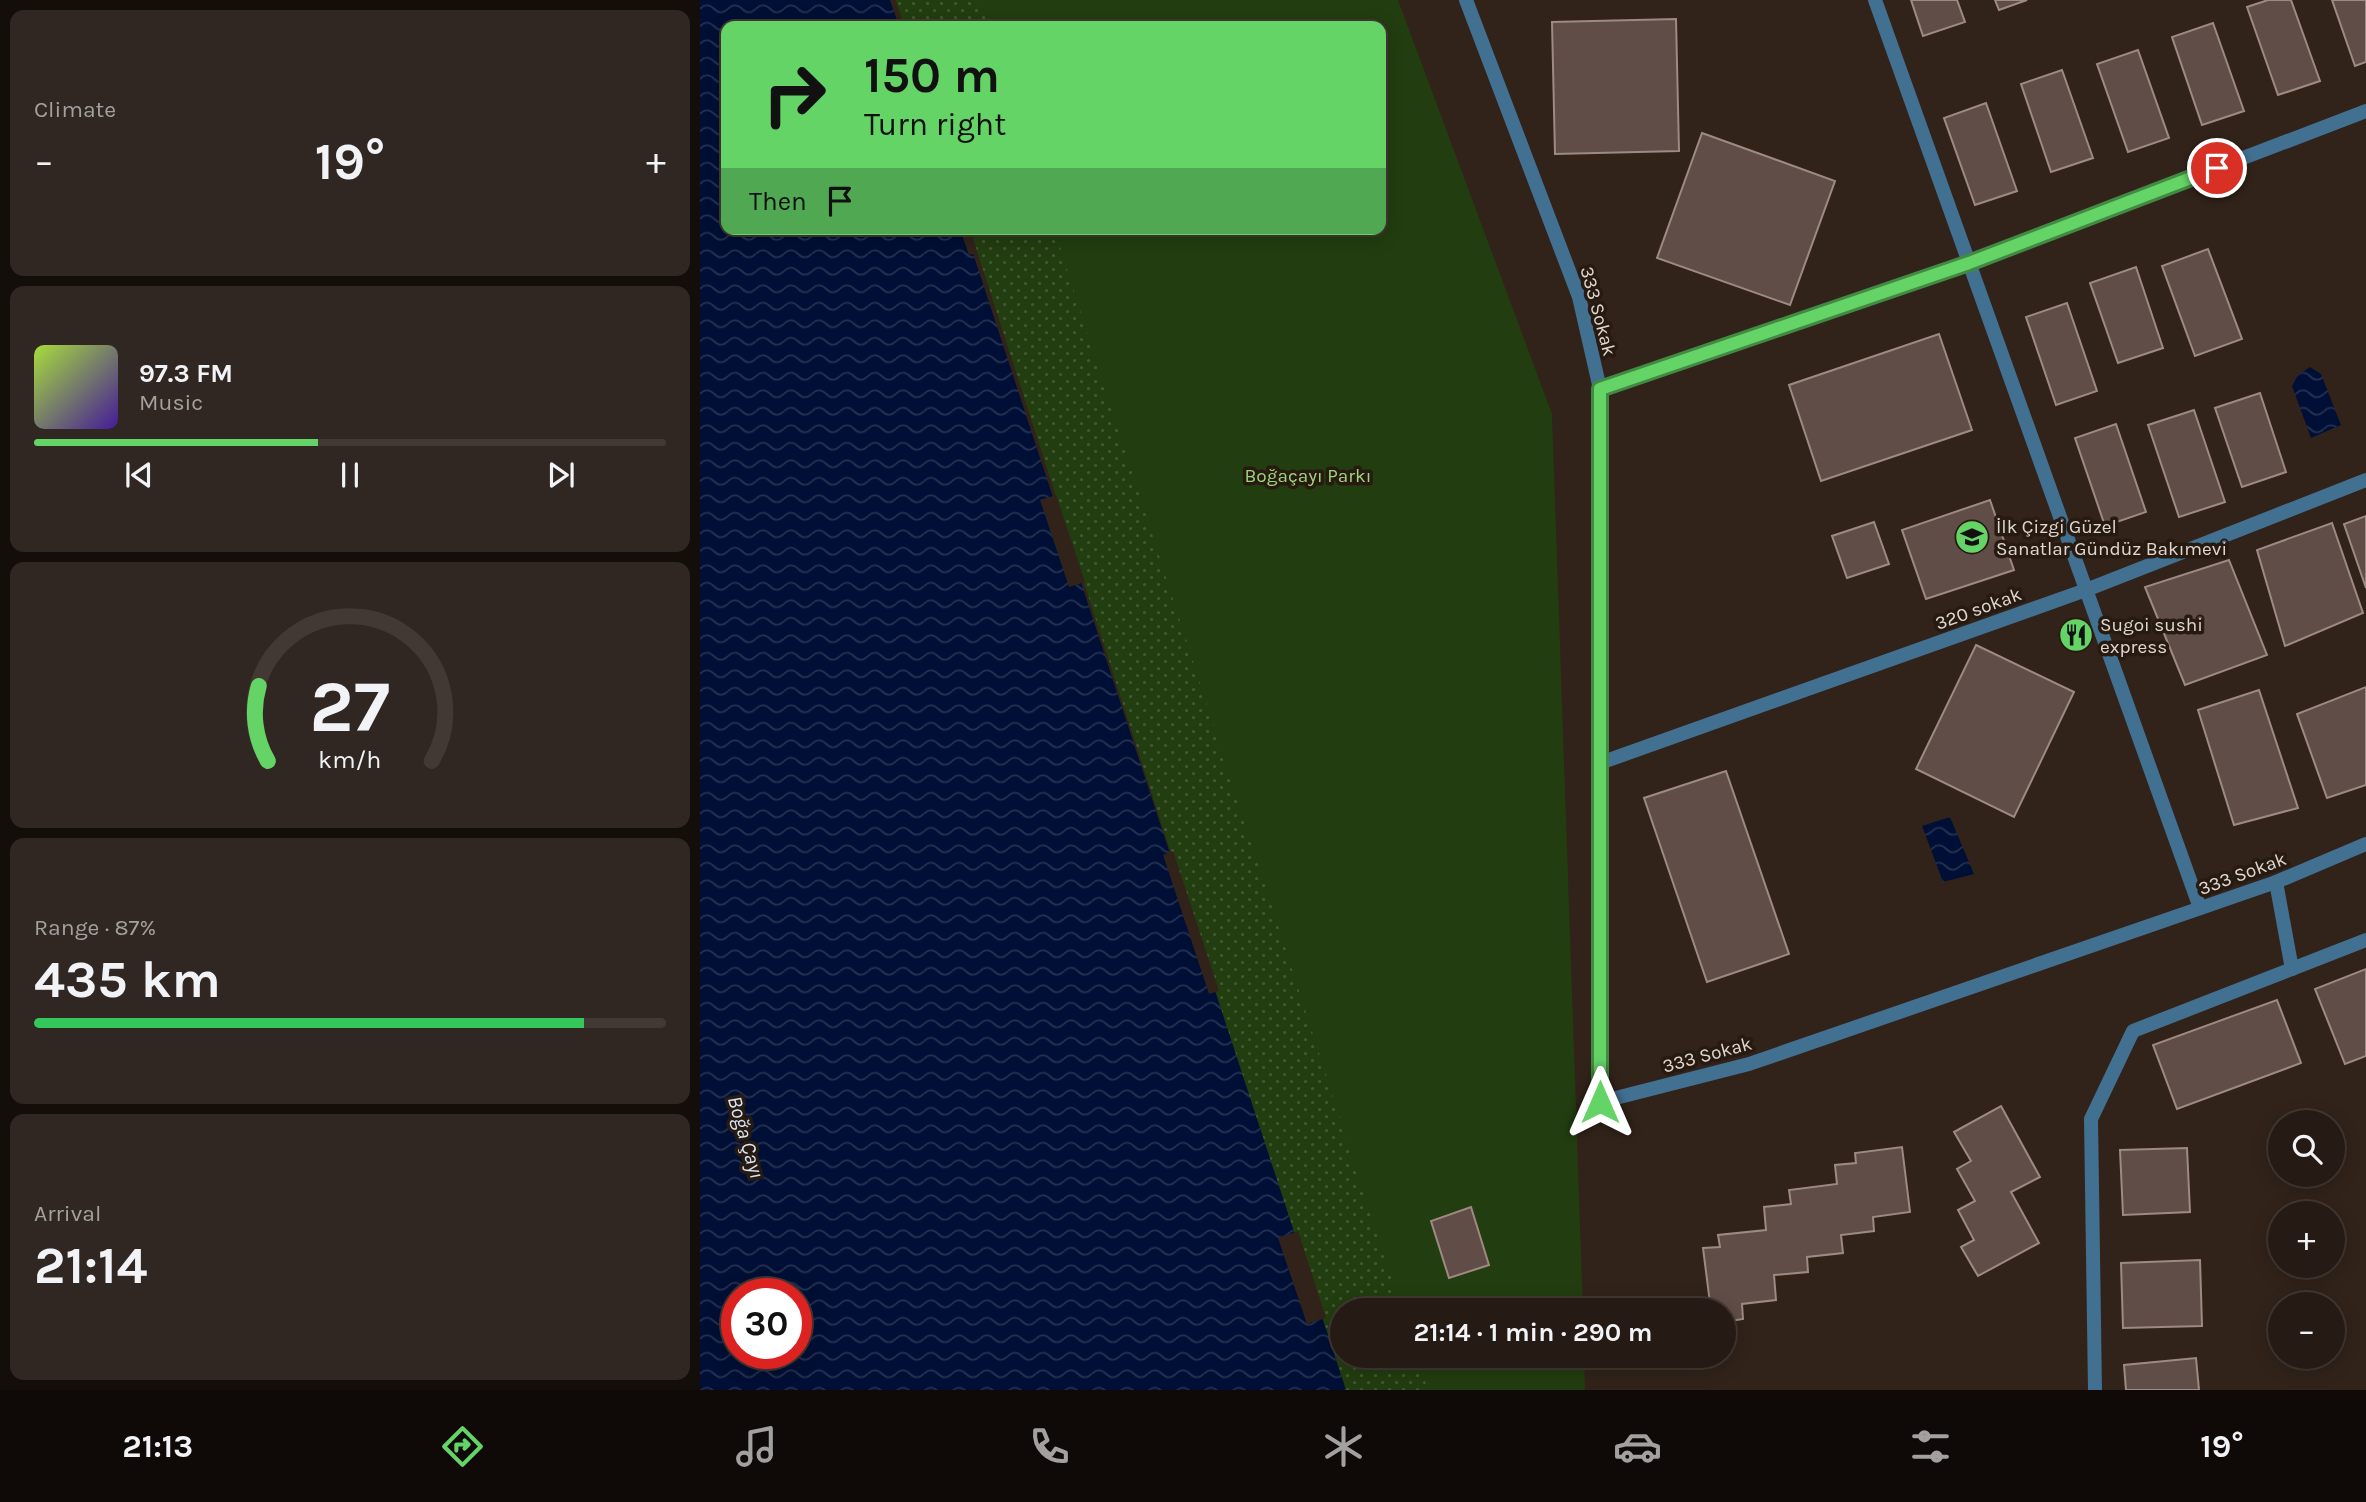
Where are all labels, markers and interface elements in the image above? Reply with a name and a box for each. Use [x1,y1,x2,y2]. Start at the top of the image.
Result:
text: 150 m [864,47,1000,104]
icon: right [749,49,840,140]
text: Climate [34,96,116,123]
text: Turn right [864,106,1006,143]
text: 19° [315,131,385,192]
pin [2187,138,2247,198]
text: − [34,139,54,184]
text: + [646,139,666,184]
icon: arrive [2198,149,2236,187]
icon: arrive [821,182,859,220]
text: Then [749,186,807,217]
street label: 333 Sokak [1576,264,1621,359]
text: 97.3 FM [139,358,233,389]
text: Music [139,389,203,416]
icon: previous [120,456,158,494]
icon: pause [331,456,369,494]
icon: next [542,456,580,494]
park label: Boğaçayı Parkı [1245,465,1371,487]
place label: İlk Çizgi Güzel Sanatlar Gündüz Bakımevi [1996,516,2227,560]
school or university icon: İlk Çizgi Güzel Sanatlar Gündüz Bakımevi [1953,518,1991,556]
street label: 320 sokak [1932,583,2025,635]
place label: Sugoi sushi express [2100,614,2203,658]
restaurant icon: Sugoi sushi express [2057,616,2095,654]
text: 27 [310,664,390,749]
text: km/h [318,745,382,774]
street label: 333 Sokak [2195,848,2290,900]
text: Range · 87% [34,914,156,941]
text: 435 km [34,949,221,1010]
street label: 333 Sokak [1660,1032,1755,1077]
position arrow [1563,1065,1637,1139]
water label: Boğa Çayı [723,1093,769,1181]
map controls [2268,1110,2345,1369]
button: search [2268,1110,2345,1187]
text: Arrival [34,1200,101,1227]
button: + [2268,1201,2345,1278]
text: 21:14 [34,1235,148,1296]
speed limit sign: 30 [721,1278,812,1369]
button: − [2268,1292,2345,1369]
text: 21:14 · 1 min · 290 m [1414,1317,1652,1348]
icon: directions [438,1422,487,1471]
icon: music [732,1422,781,1471]
icon: phone [1025,1422,1074,1471]
icon: climate [1319,1422,1368,1471]
icon: car [1613,1422,1662,1471]
icon: filters [1906,1422,1955,1471]
text: 21:13 [122,1428,193,1465]
text: 19° [2200,1428,2244,1465]

